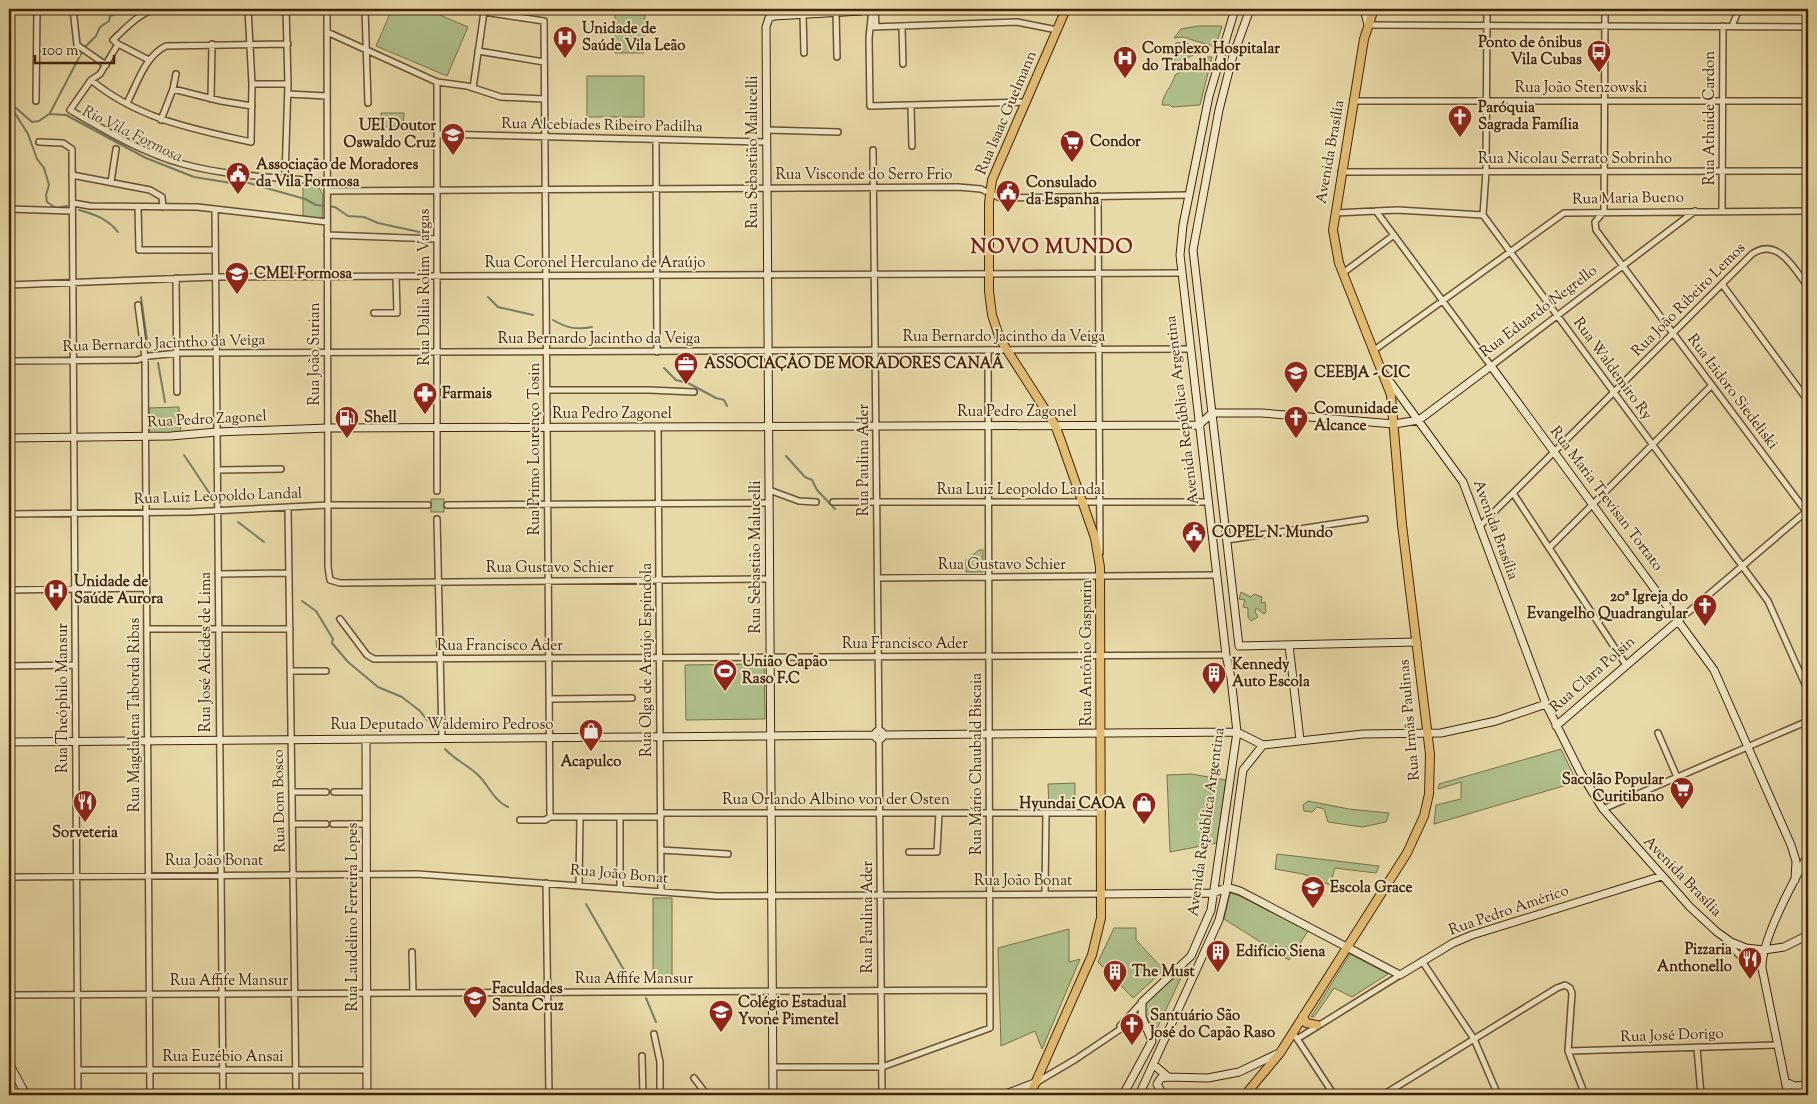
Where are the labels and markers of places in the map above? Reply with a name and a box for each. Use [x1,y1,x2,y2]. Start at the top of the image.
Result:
place label: Unidade de Saúde Vila Leão [582,19,686,57]
hospital icon: Unidade de Saúde Vila Leão [552,25,578,59]
place label: Ponto de ônibus Vila Cubas [1478,33,1582,71]
place label: Complexo Hospitalar do Trabalhador [1142,39,1280,77]
bus stop icon: Ponto de ônibus Vila Cubas [1586,39,1612,73]
hospital icon: Complexo Hospitalar do Trabalhador [1112,45,1138,79]
place label: Paróquia Sagrada Família [1478,98,1579,136]
church icon: Paróquia Sagrada Família [1447,104,1473,138]
place label: UEI Doutor Oswaldo Cruz [344,116,436,154]
school or university icon: UEI Doutor Oswaldo Cruz [440,122,466,156]
supermarket icon: Condor [1059,129,1085,163]
place label: Condor [1090,132,1141,153]
place label: Associação de Moradores da Vila Formosa [256,155,419,193]
public building icon: Associação de Moradores da Vila Formosa [225,161,251,195]
place label: Consulado da Espanha [1026,173,1099,211]
public building icon: Consulado da Espanha [995,179,1021,213]
school or university icon: CMEI Formosa [224,261,250,295]
place label: CMEI Formosa [254,264,352,285]
office icon: ASSOCIAÇÃO DE MORADORES CANAÃ [673,351,699,385]
place label: ASSOCIAÇÃO DE MORADORES CANAÃ [704,352,1005,375]
school or university icon: CEEBJA - CIC [1283,360,1309,394]
place label: CEEBJA - CIC [1314,363,1410,384]
pharmacy icon: Farmais [412,381,438,415]
place label: Farmais [442,384,492,405]
place label: Comunidade Alcance [1314,399,1398,437]
fuel station icon: Shell [334,405,360,439]
church icon: Comunidade Alcance [1283,405,1309,439]
place label: Shell [364,408,398,429]
public building icon: COPEL N. Mundo [1181,520,1207,554]
place label: COPEL N. Mundo [1212,523,1333,544]
place label: Unidade de Saúde Aurora [74,572,164,610]
hospital icon: Unidade de Saúde Aurora [43,578,69,612]
place label: 20ª Igreja do Evangelho Quadrangular [1527,587,1688,625]
church icon: 20ª Igreja do Evangelho Quadrangular [1692,593,1718,627]
place label: União Capão Raso F.C [742,652,827,690]
place label: Kennedy Auto Escola [1232,655,1310,693]
sports icon: União Capão Raso F.C [712,658,738,692]
building icon: Kennedy Auto Escola [1201,661,1227,695]
shop icon: Acapulco [578,718,604,752]
place label: Acapulco [561,752,621,773]
place label: Sacolão Popular Curitibano [1562,770,1664,808]
supermarket icon: Sacolão Popular Curitibano [1669,776,1695,810]
restaurant icon: Sorveteria [72,789,98,823]
shop icon: Hyundai CAOA [1131,791,1157,825]
place label: Hyundai CAOA [1019,794,1127,815]
place label: Sorveteria [52,823,118,844]
school or university icon: Escola Grace [1300,875,1326,909]
place label: Escola Grace [1330,878,1413,899]
building icon: Edifício Siena [1205,939,1231,973]
place label: Pizzaria Anthonello [1657,940,1732,978]
place label: Edifício Siena [1236,942,1326,963]
restaurant icon: Pizzaria Anthonello [1737,946,1763,980]
building icon: The Must [1102,959,1128,993]
place label: The Must [1132,962,1195,983]
place label: Faculdades Santa Cruz [492,979,564,1017]
school or university icon: Faculdades Santa Cruz [462,985,488,1019]
place label: Colégio Estadual Yvone Pimentel [738,993,847,1031]
school or university icon: Colégio Estadual Yvone Pimentel [708,999,734,1033]
place label: Santuário São José do Capão Raso [1149,1006,1275,1044]
church icon: Santuário São José do Capão Raso [1119,1012,1145,1046]

